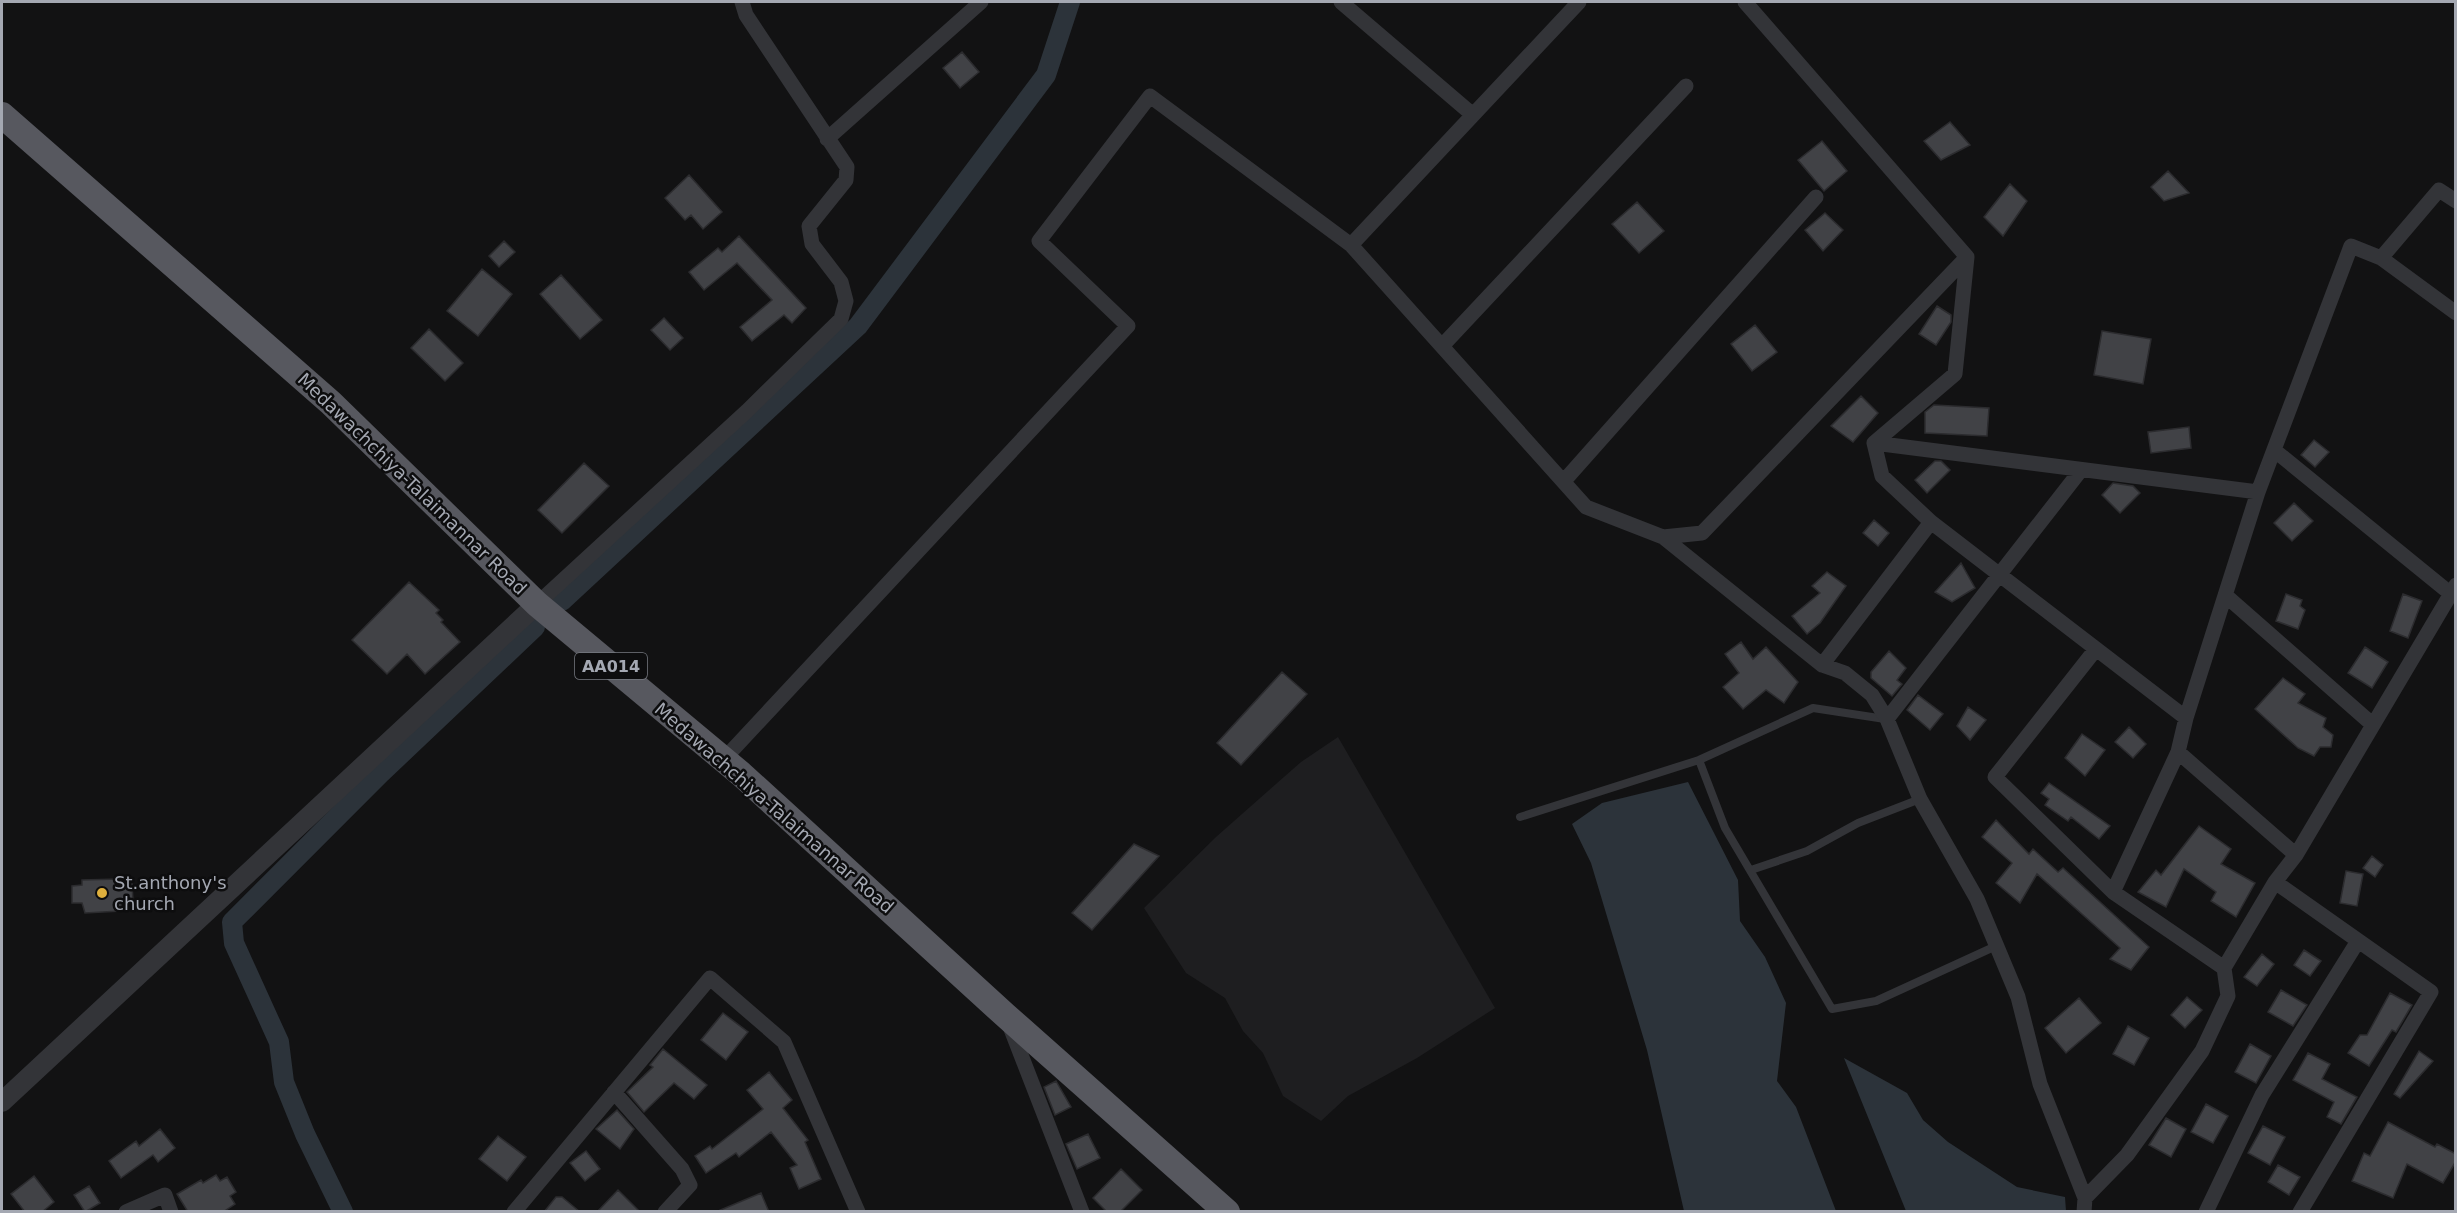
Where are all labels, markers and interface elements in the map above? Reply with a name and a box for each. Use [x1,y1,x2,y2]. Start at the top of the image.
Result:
street label: Medawachchiya-Talaimannar Road [294,369,531,599]
road number: AA014 [575,653,647,679]
street label: Medawachchiya-Talaimannar Road [651,698,898,917]
place label: St.anthony's church [114,872,227,914]
marker: St.anthony's church [95,886,109,900]

